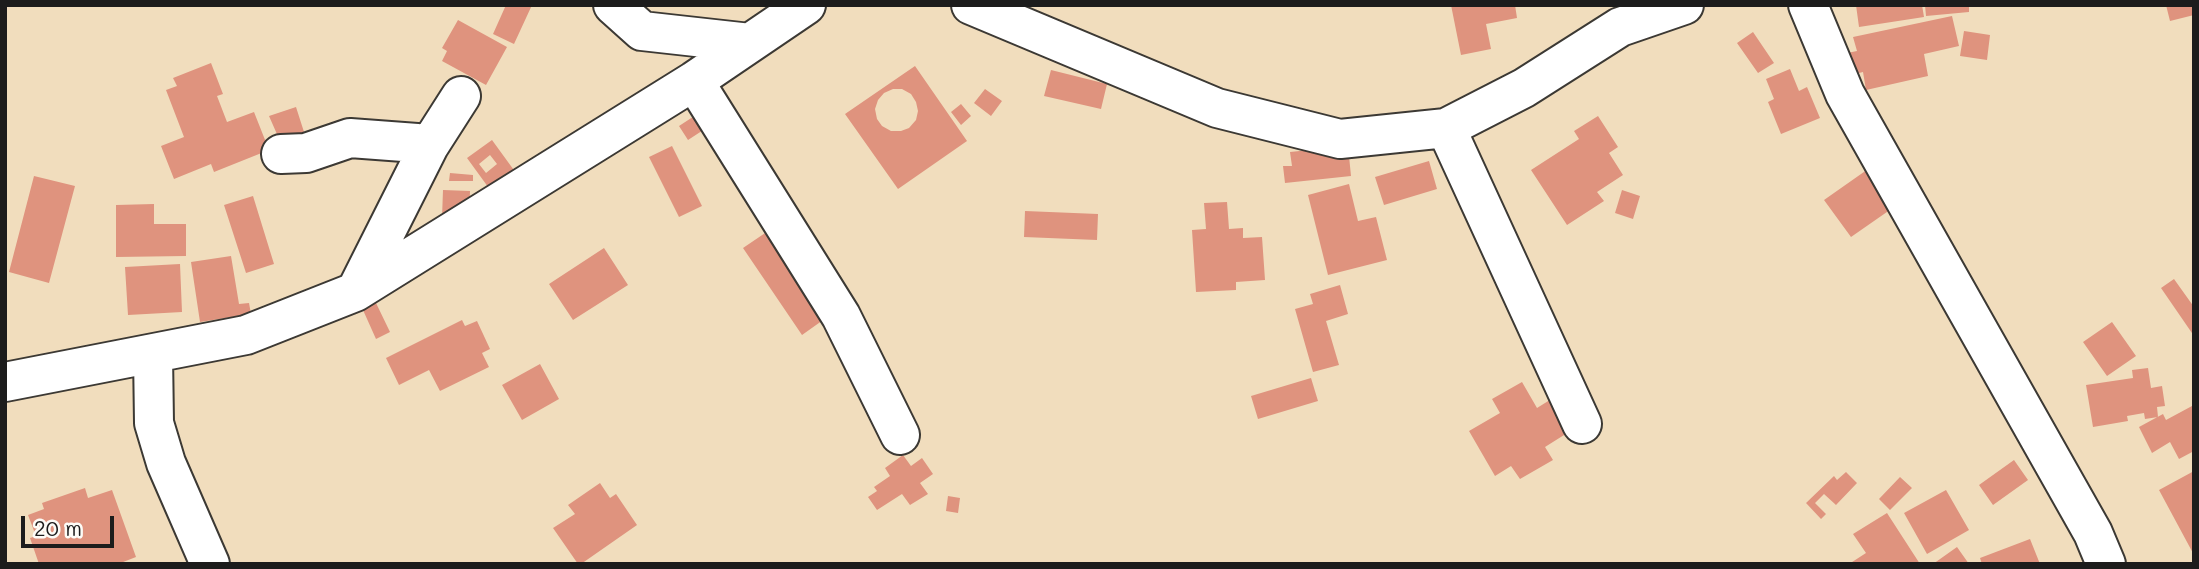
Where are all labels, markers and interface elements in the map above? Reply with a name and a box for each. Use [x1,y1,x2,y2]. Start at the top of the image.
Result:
scale bar [24,503,117,546]
text: 20 m [34,514,82,541]

